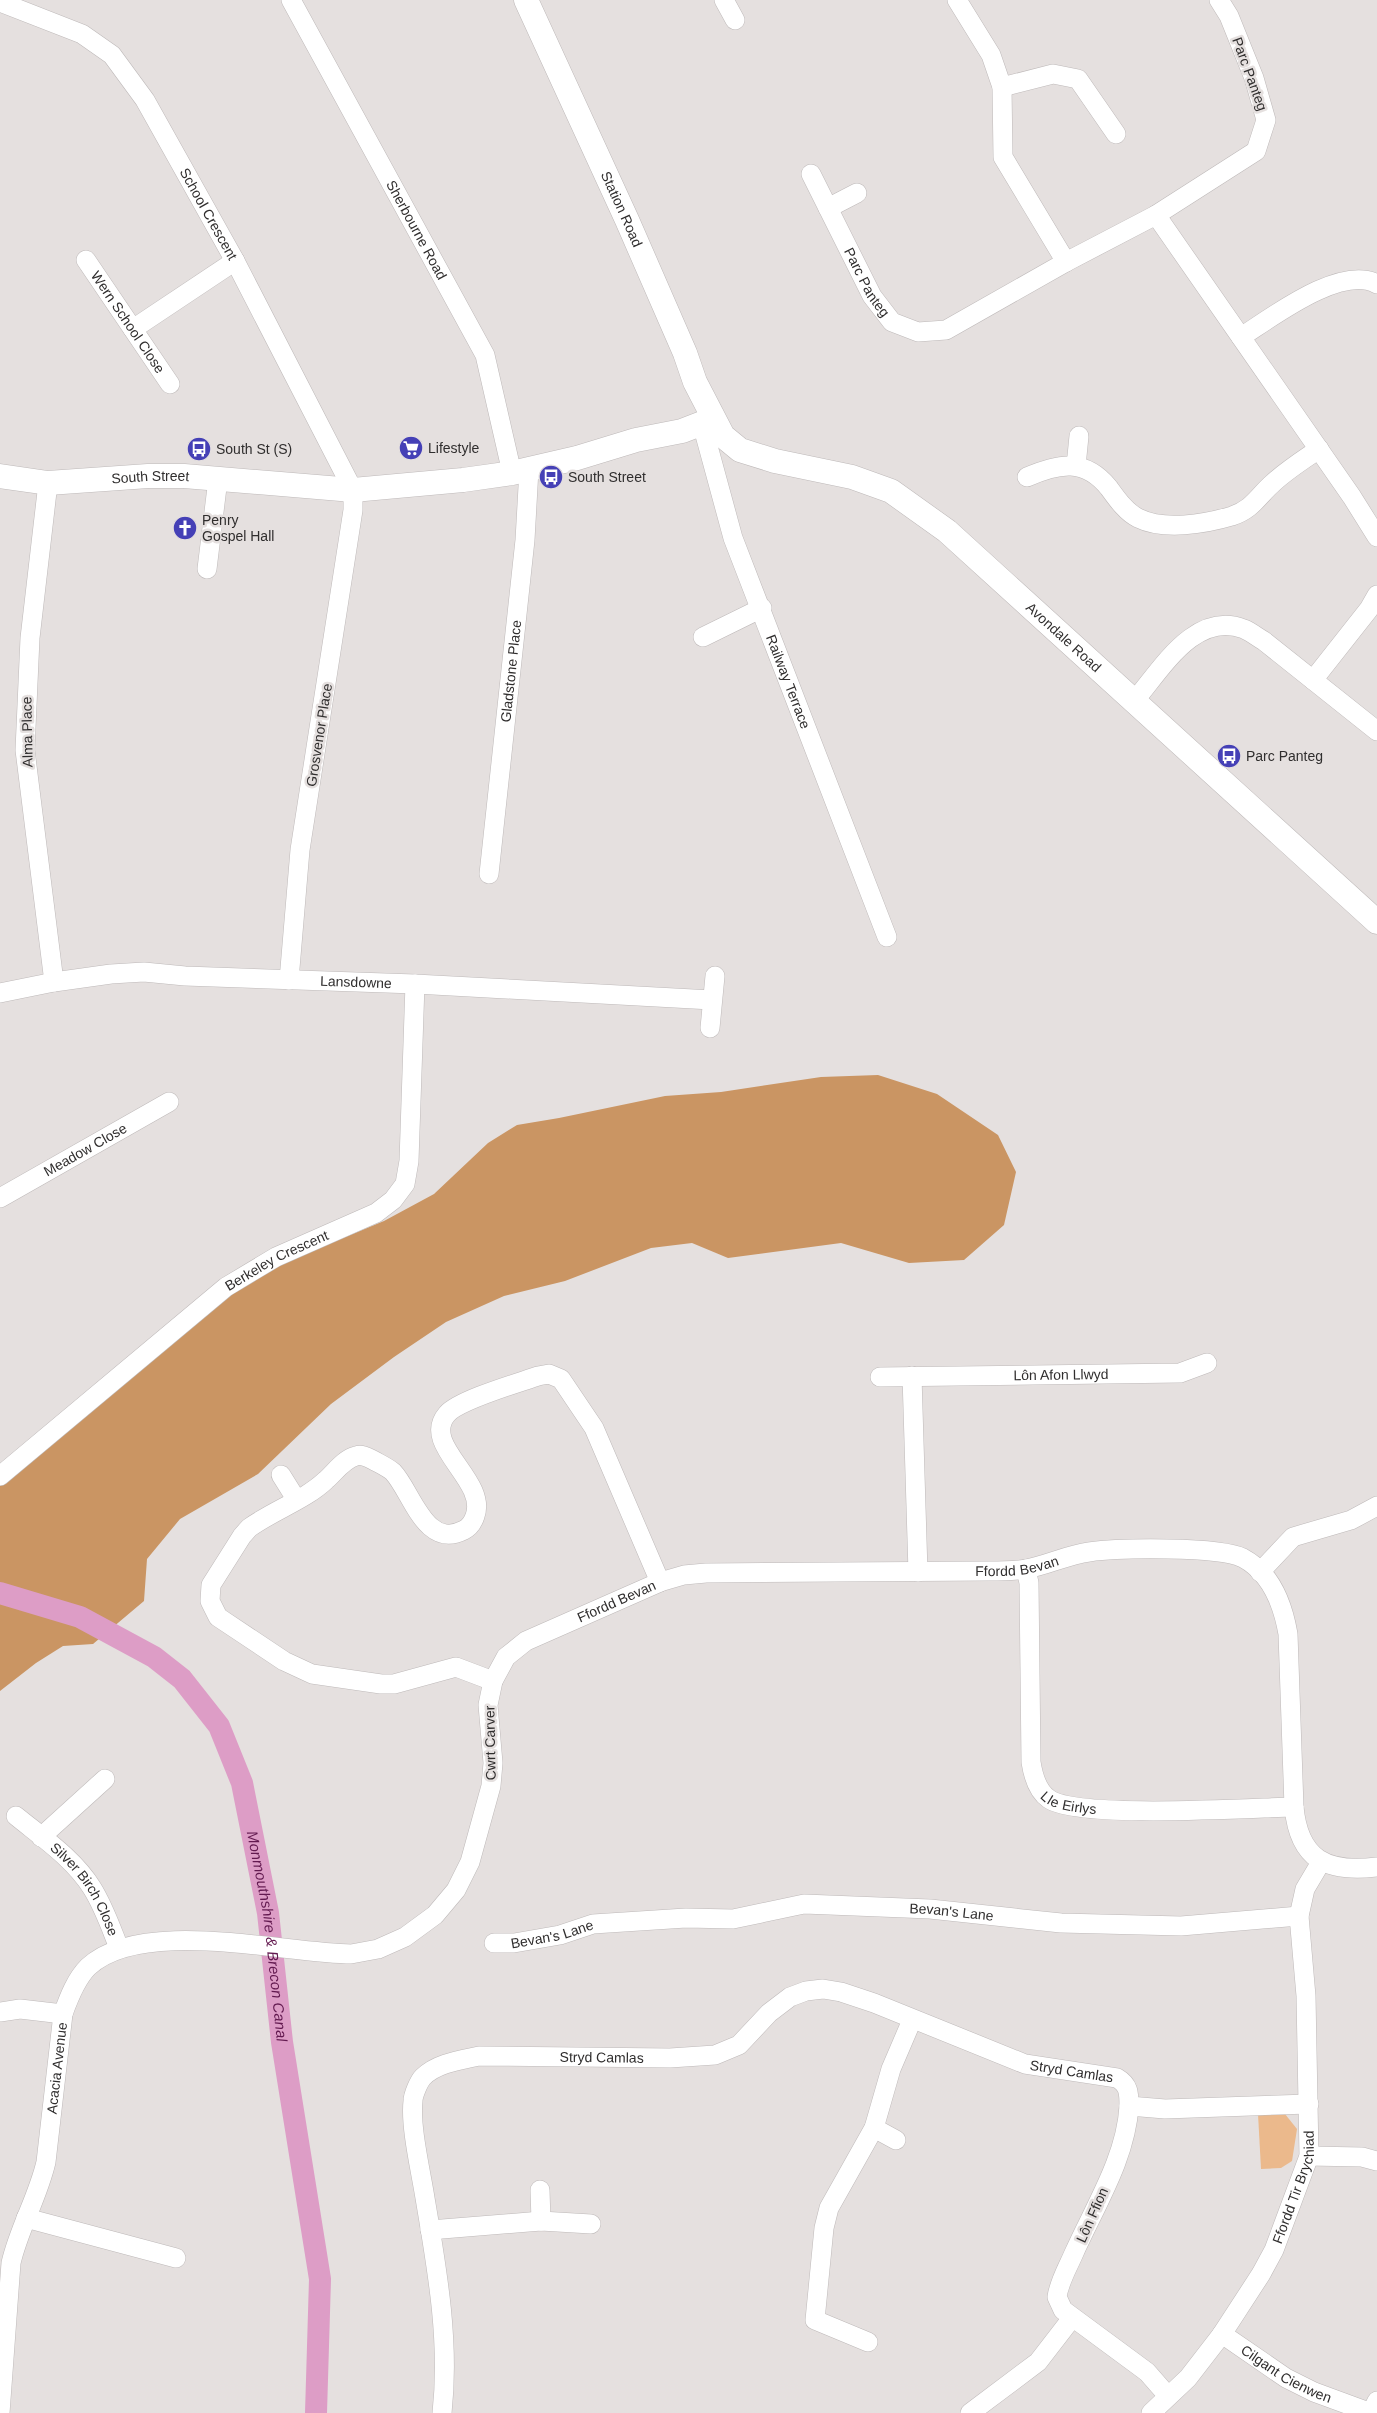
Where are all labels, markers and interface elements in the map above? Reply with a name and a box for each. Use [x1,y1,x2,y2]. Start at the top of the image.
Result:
street label: Parc Panteg [1229,35,1271,113]
street label: School Crescent [177,165,241,263]
street label: Station Road [598,169,646,249]
street label: Sherbourne Road [383,178,450,282]
street label: Parc Panteg [841,245,893,320]
street label: Wern School Close [88,268,168,376]
supermarket icon: Lifestyle [398,435,424,461]
bus stop icon: South St (S) [186,436,212,462]
place label: Lifestyle [428,440,480,456]
place label: South St (S) [216,441,292,457]
bus stop icon: South Street [538,464,564,490]
street label: South Street [111,468,190,487]
place label: South Street [568,469,646,485]
place label: Penry Gospel Hall [202,512,274,544]
church icon: Penry Gospel Hall [172,515,198,541]
street label: Avondale Road [1023,599,1104,675]
street label: Gladstone Place [497,619,524,723]
street label: Railway Terrace [763,632,814,731]
street label: Grosvenor Place [303,682,335,788]
street label: Alma Place [18,696,36,768]
bus stop icon: Parc Panteg [1216,743,1242,769]
place label: Parc Panteg [1246,748,1323,764]
street label: Lansdowne [320,973,392,991]
street label: Meadow Close [41,1120,130,1179]
street label: Berkeley Crescent [222,1227,331,1294]
street label: Lôn Afon Llwyd [1013,1366,1109,1383]
street label: Ffordd Bevan [975,1552,1061,1579]
street label: Ffordd Bevan [575,1577,658,1625]
street label: Cwrt Carver [481,1705,499,1780]
street label: Lle Eirlys [1037,1788,1097,1817]
water label: Monmouthshire & Brecon Canal [244,1829,291,2043]
street label: Silver Birch Close [47,1839,122,1938]
street label: Bevan's Lane [909,1900,995,1924]
street label: Bevan's Lane [509,1916,596,1951]
street label: Acacia Avenue [44,2021,70,2115]
street label: Stryd Camlas [560,2049,644,2066]
street label: Stryd Camlas [1029,2057,1114,2085]
street label: Ffordd Tir Brychiad [1269,2130,1317,2246]
street label: Lôn Ffion [1073,2185,1111,2245]
street label: Cilgant Cienwen [1238,2342,1334,2406]

